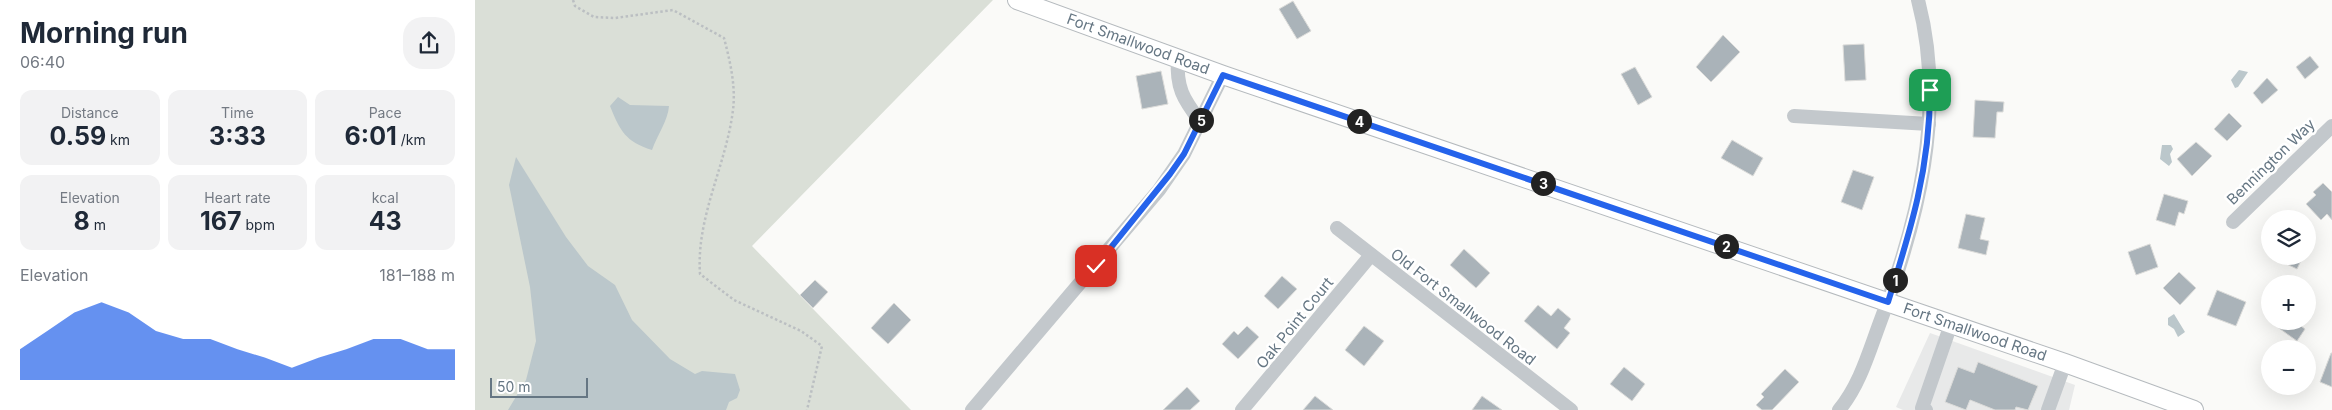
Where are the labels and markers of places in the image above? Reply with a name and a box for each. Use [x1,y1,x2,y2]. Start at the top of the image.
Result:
pin [1909,69,1951,111]
pin: 5 [1189,108,1213,132]
pin: 4 [1347,108,1371,134]
pin: 3 [1531,170,1555,196]
pin: 2 [1713,234,1739,258]
pin [1075,245,1117,287]
pin: 1 [1883,268,1907,292]

